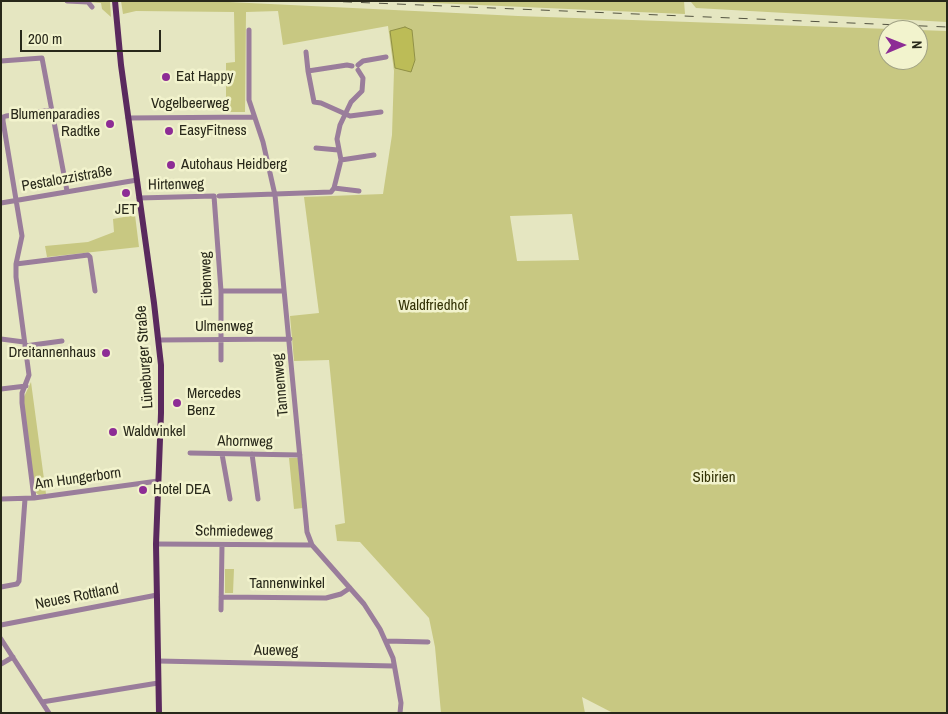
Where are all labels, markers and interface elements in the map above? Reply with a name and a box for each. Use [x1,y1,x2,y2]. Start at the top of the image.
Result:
scale bar [22,20,164,52]
north arrow [878,20,928,70]
text: 200 m [28,28,62,49]
text: N [908,40,926,49]
place label: Eat Happy [176,68,233,86]
marker: Eat Happy [160,71,172,83]
street label: Vogelbeerweg [151,95,229,113]
place label: Blumenparadies Radtke [10,106,100,141]
marker: Blumenparadies Radtke [104,118,116,130]
place label: EasyFitness [179,122,247,140]
marker: EasyFitness [163,125,175,137]
place label: Autohaus Heidberg [181,156,287,174]
marker: Autohaus Heidberg [165,159,177,171]
street label: Pestalozzistraße [20,162,114,196]
street label: Hirtenweg [148,176,204,194]
marker: JET [120,187,132,199]
place label: JET [115,201,137,219]
street label: Eibenweg [197,251,217,307]
park label: Waldfriedhof [398,297,468,315]
street label: Lüneburger Straße [132,305,158,409]
street label: Ulmenweg [195,318,253,336]
place label: Dreitannenhaus [8,344,96,362]
marker: Dreitannenhaus [100,347,112,359]
street label: Tannenweg [269,353,293,417]
place label: Mercedes Benz [187,385,241,420]
marker: Mercedes Benz [171,397,183,409]
place label: Waldwinkel [123,423,185,441]
marker: Waldwinkel [107,426,119,438]
street label: Ahornweg [217,433,273,451]
street label: Am Hungerborn [34,464,122,494]
park label: Sibirien [692,469,736,487]
place label: Hotel DEA [153,481,210,499]
marker: Hotel DEA [137,484,149,496]
street label: Schmiedeweg [195,522,273,542]
street label: Tannenwinkel [249,575,325,593]
street label: Neues Rottland [34,580,120,614]
street label: Aueweg [254,642,298,660]

